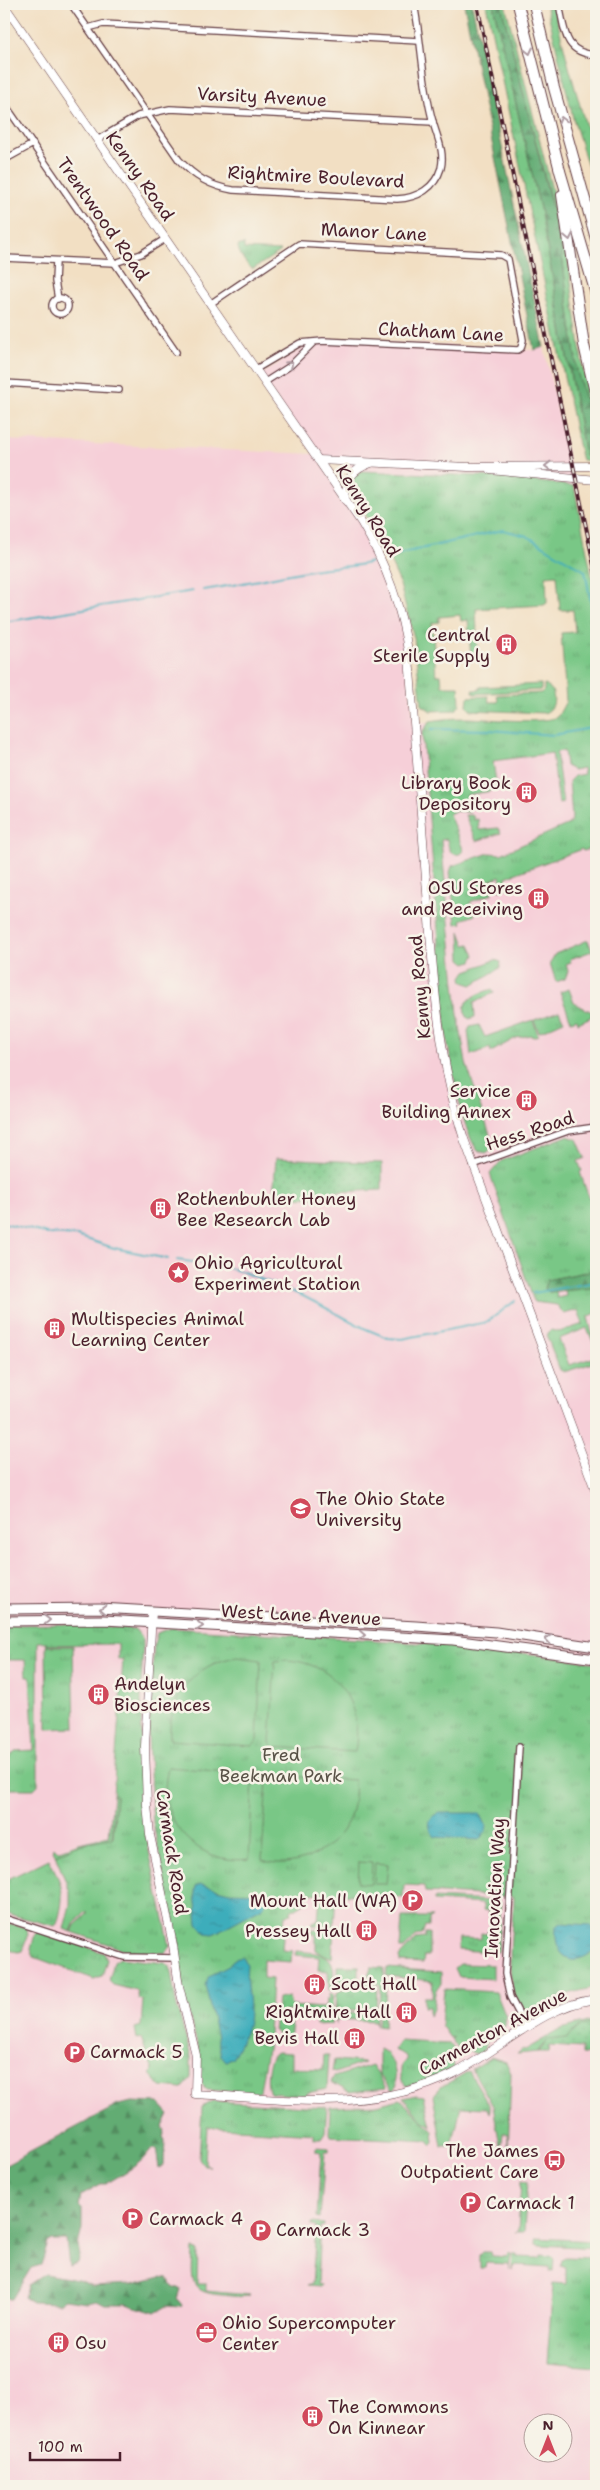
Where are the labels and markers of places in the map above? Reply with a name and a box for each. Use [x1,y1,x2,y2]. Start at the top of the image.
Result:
place label: Central Sterile Supply [373,623,491,668]
building icon: Central Sterile Supply [494,633,518,657]
place label: Library Book Depository [401,771,511,816]
building icon: Library Book Depository [515,781,539,805]
place label: OSU Stores and Receiving [401,876,523,921]
building icon: OSU Stores and Receiving [527,886,551,910]
place label: Service Building Annex [381,1079,511,1124]
building icon: Service Building Annex [515,1089,539,1113]
place label: Rothenbuhler Honey Bee Research Lab [177,1187,356,1232]
building icon: Rothenbuhler Honey Bee Research Lab [149,1197,173,1221]
place label: Ohio Agricultural Experiment Station [194,1251,360,1296]
place icon: Ohio Agricultural Experiment Station [166,1261,190,1285]
place label: Multispecies Animal Learning Center [71,1307,244,1352]
building icon: Multispecies Animal Learning Center [43,1317,67,1341]
place label: The Ohio State University [316,1487,445,1532]
school or university icon: The Ohio State University [288,1497,312,1521]
place label: Andelyn Biosciences [114,1672,211,1717]
building icon: Andelyn Biosciences [86,1682,110,1706]
place label: Mount Hall (WA) [250,1889,397,1913]
parking icon: Mount Hall (WA) [401,1889,425,1913]
place label: Pressey Hall [245,1919,352,1943]
building icon: Pressey Hall [355,1919,379,1943]
building icon: Scott Hall [303,1972,327,1996]
place label: Scott Hall [331,1972,417,1996]
place label: Rightmire Hall [265,2000,392,2024]
building icon: Rightmire Hall [395,2000,419,2024]
place label: Bevis Hall [254,2026,340,2050]
building icon: Bevis Hall [343,2026,367,2050]
parking icon: Carmack 5 [62,2040,86,2064]
place label: Carmack 5 [90,2040,182,2064]
place label: The James Outpatient Care [400,2139,539,2184]
bus stop icon: The James Outpatient Care [543,2149,567,2173]
parking icon: Carmack 1 [458,2191,482,2215]
place label: Carmack 1 [486,2191,575,2215]
parking icon: Carmack 4 [121,2207,145,2231]
place label: Carmack 4 [149,2207,243,2231]
parking icon: Carmack 3 [248,2218,272,2242]
place label: Carmack 3 [276,2218,370,2242]
place label: Ohio Supercomputer Center [222,2311,396,2356]
office icon: Ohio Supercomputer Center [194,2321,218,2345]
building icon: Osu [47,2331,71,2355]
place label: Osu [75,2331,107,2355]
place label: The Commons On Kinnear [328,2395,449,2440]
building icon: The Commons On Kinnear [300,2405,324,2429]

